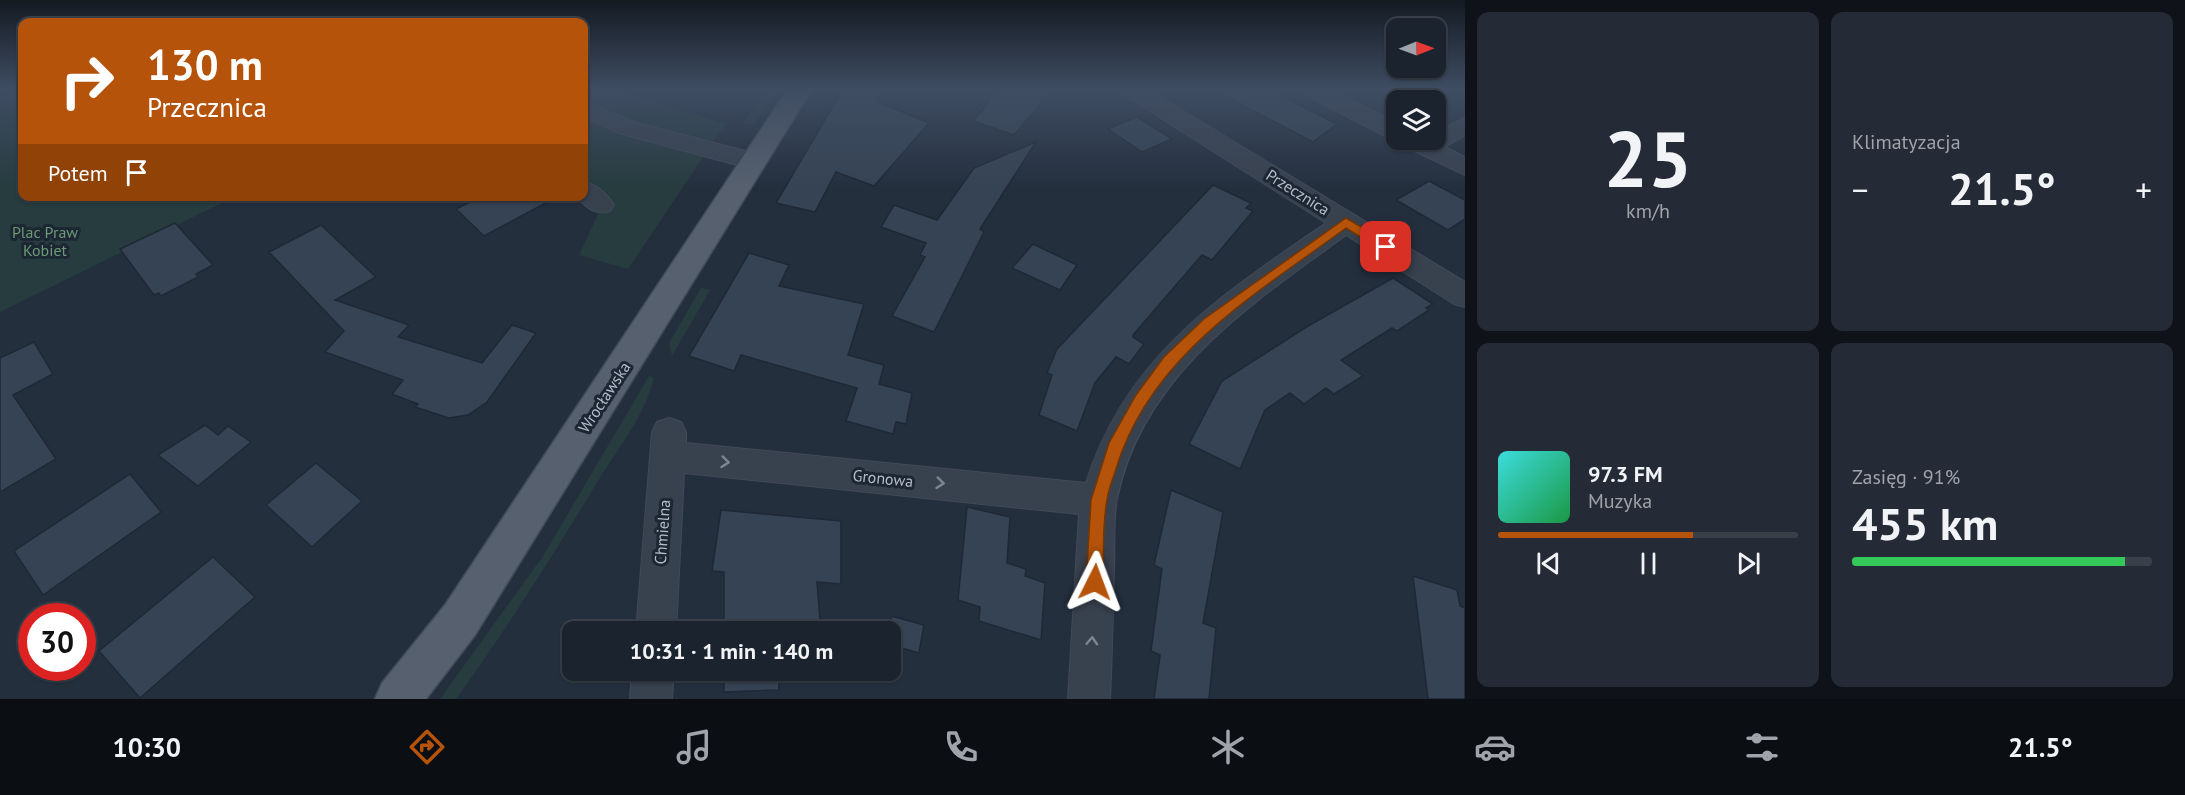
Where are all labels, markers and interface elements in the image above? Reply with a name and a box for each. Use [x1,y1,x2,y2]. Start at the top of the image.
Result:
north arrow [1386,18,1446,78]
map controls [1386,18,1446,150]
text: 130 m [147,37,263,92]
icon: right [48,42,126,120]
text: Przecznica [147,90,267,124]
button: layers [1386,90,1446,150]
text: 25 [1604,108,1692,209]
text: Klimatyzacja [1852,129,1961,155]
icon: arrive [120,156,153,189]
text: Potem [48,159,108,187]
text: 21.5° [1948,159,2056,217]
street label: Przecznica [1263,165,1333,219]
text: − [1852,168,1869,211]
text: + [2135,168,2152,211]
text: km/h [1626,198,1670,224]
pin [1360,221,1411,272]
park label: Plac Praw Kobiet [12,222,78,260]
icon: arrive [1369,230,1402,263]
street label: Wrocławska [574,358,634,436]
one-way arrow [721,455,730,468]
text: 97.3 FM [1588,460,1663,488]
text: Zasięg · 91% [1852,464,1960,490]
street label: Gronowa [852,465,914,491]
one-way arrow [936,477,945,489]
text: Muzyka [1588,488,1652,514]
text: 455 km [1852,494,1998,552]
street label: Chmielna [650,499,674,565]
icon: previous [1532,547,1565,580]
icon: pause [1632,547,1665,580]
icon: next [1732,547,1765,580]
position arrow [1063,550,1127,614]
speed limit sign: 30 [18,603,96,681]
one-way arrow [1085,636,1098,645]
text: 10:31 · 1 min · 140 m [630,637,833,665]
icon: directions [406,726,448,768]
icon: music [673,726,715,768]
icon: phone [940,726,982,768]
icon: climate [1207,726,1249,768]
icon: car [1474,726,1516,768]
icon: filters [1741,726,1783,768]
text: 10:30 [113,730,181,764]
text: 21.5° [2008,730,2072,764]

